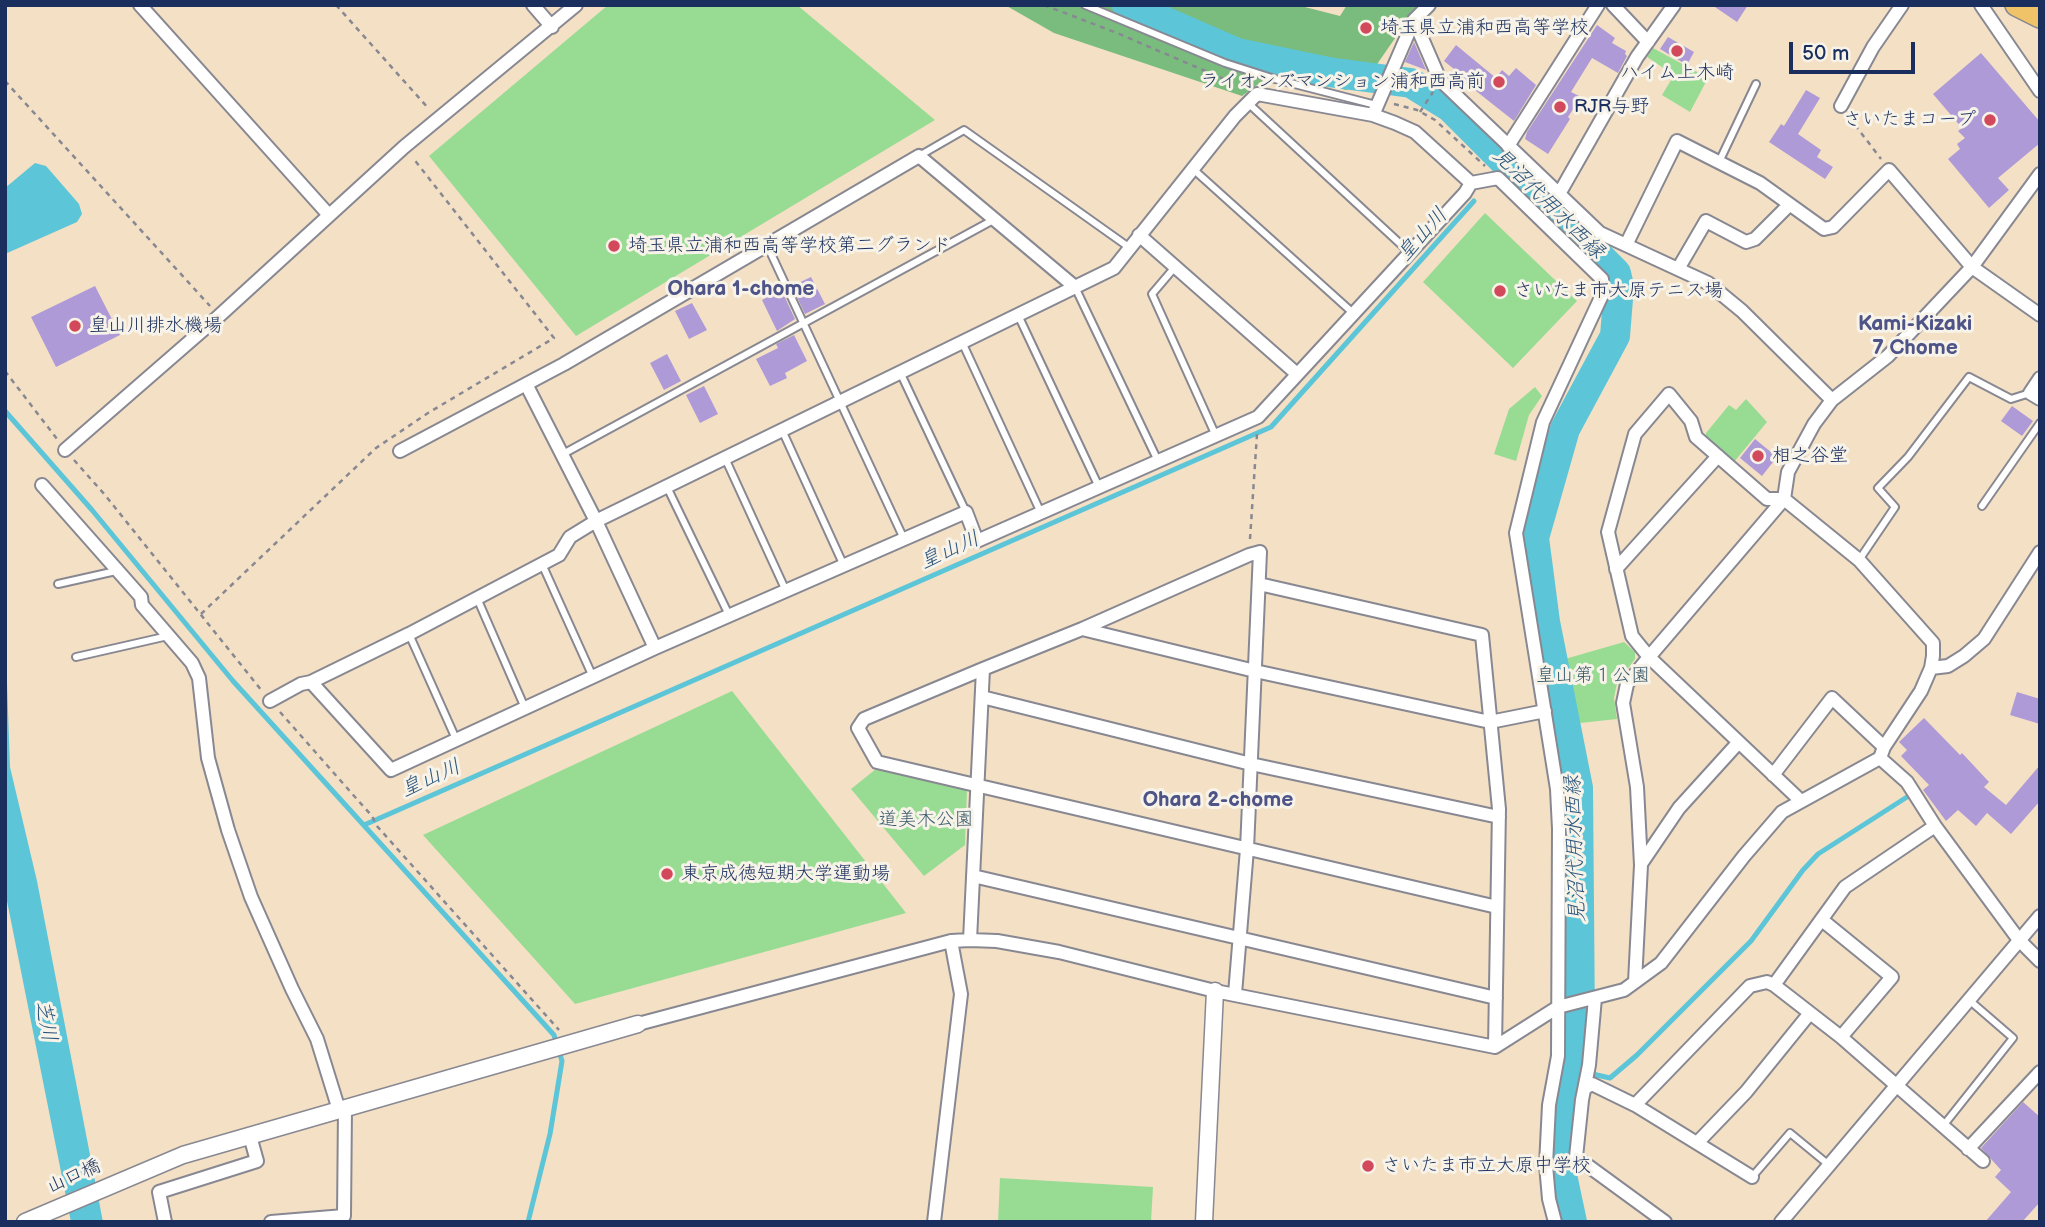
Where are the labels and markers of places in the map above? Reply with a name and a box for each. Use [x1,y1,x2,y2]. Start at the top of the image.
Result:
place label: 埼玉県立浦和西高等学校 [1380,17,1589,39]
marker: 埼玉県立浦和西高等学校 [1358,20,1374,36]
marker: ハイム上木崎 [1669,43,1685,59]
place label: ハイム上木崎 [1620,62,1734,84]
place label: ライオンズマンション浦和西高前 [1200,71,1485,93]
marker: ライオンズマンション浦和西高前 [1491,74,1507,90]
place label: RJR与野 [1574,96,1649,118]
marker: RJR与野 [1552,99,1568,115]
place label: さいたまコープ [1843,109,1976,131]
marker: さいたまコープ [1982,112,1998,128]
place label: 埼玉県立浦和西高等学校第二グランド [628,235,951,257]
marker: 埼玉県立浦和西高等学校第二グランド [606,238,622,254]
place label: さいたま市大原テニス場 [1514,280,1723,302]
marker: さいたま市大原テニス場 [1492,283,1508,299]
place label: 皇山川排水機場 [89,315,222,337]
marker: 皇山川排水機場 [67,318,83,334]
place label: 相之谷堂 [1772,445,1848,467]
marker: 相之谷堂 [1750,448,1766,464]
place label: 東京成徳短期大学運動場 [681,863,890,885]
marker: 東京成徳短期大学運動場 [659,866,675,882]
place label: さいたま市立大原中学校 [1382,1155,1591,1177]
marker: さいたま市立大原中学校 [1360,1158,1376,1174]

